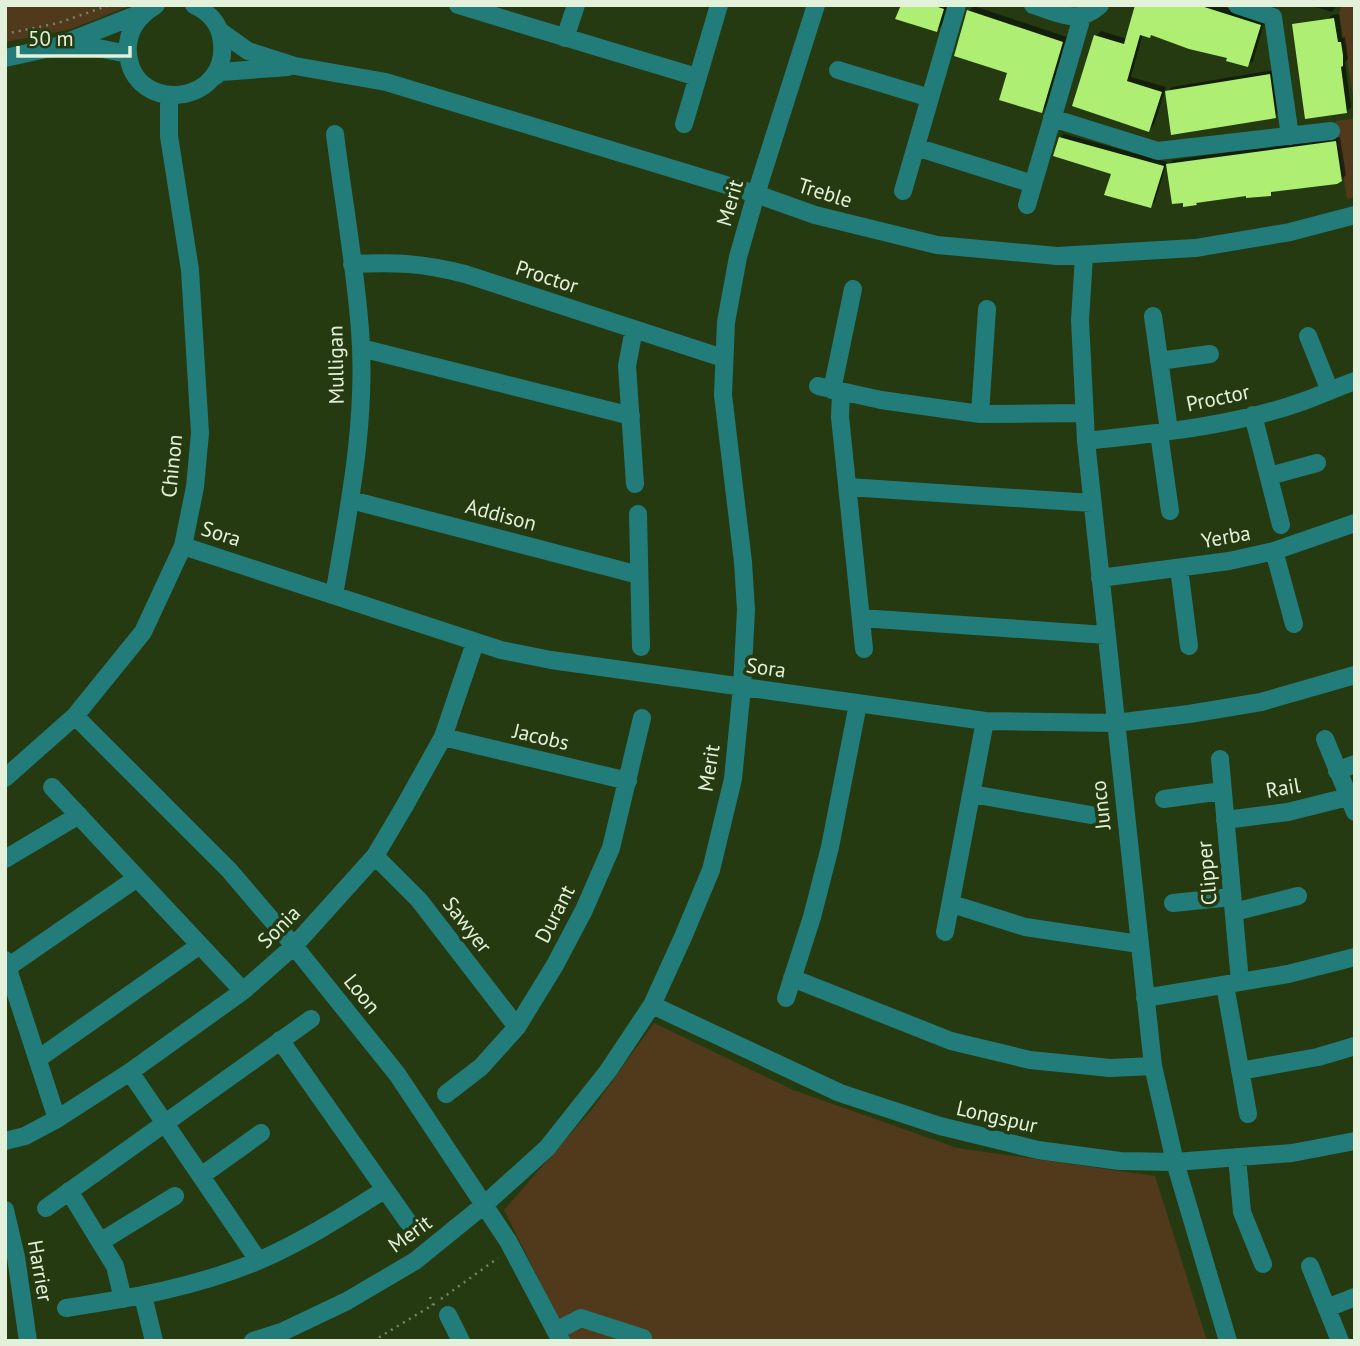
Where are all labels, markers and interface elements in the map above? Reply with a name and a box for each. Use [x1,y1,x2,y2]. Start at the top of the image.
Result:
scale bar [18,14,130,58]
text: 50 m [28,25,74,52]
street label: Treble [795,172,856,214]
street label: Merit [710,176,749,229]
street label: Proctor [512,254,582,299]
street label: Mulligan [321,325,350,405]
street label: Proctor [1184,378,1252,417]
street label: Chinon [155,433,188,499]
street label: Addison [463,492,539,537]
street label: Sora [198,515,244,553]
street label: Yerba [1199,519,1253,554]
street label: Sora [744,651,788,684]
street label: Jacobs [509,717,572,756]
street label: Merit [691,743,726,793]
street label: Rail [1264,771,1302,804]
street label: Junco [1085,779,1117,832]
street label: Clipper [1190,840,1223,906]
street label: Durant [529,880,580,947]
street label: Sawyer [437,891,498,958]
street label: Sonia [251,899,306,954]
street label: Loon [338,968,387,1019]
street label: Longspur [954,1094,1040,1139]
street label: Merit [383,1209,437,1258]
street label: Harrier [22,1238,59,1304]

